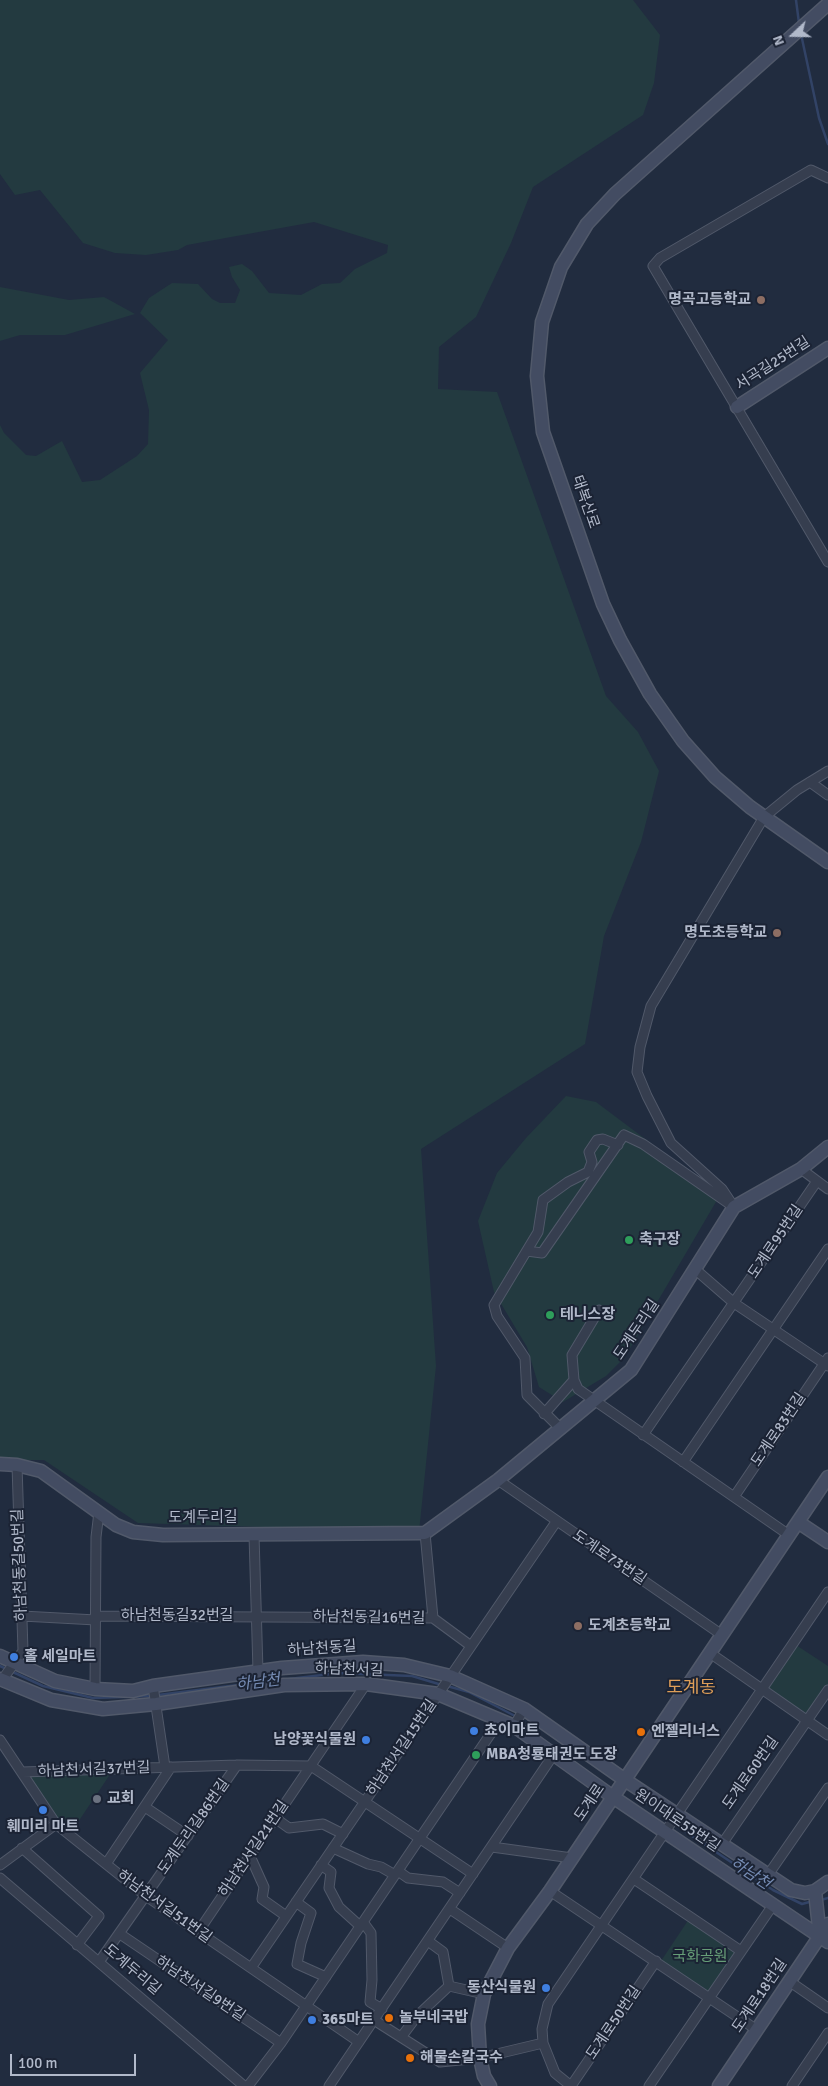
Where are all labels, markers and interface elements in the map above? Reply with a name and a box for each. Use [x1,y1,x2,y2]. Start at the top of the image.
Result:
north arrow [768,10,818,60]
text: N [769,33,788,48]
place label: 명곡고등학교 [668,291,751,309]
marker: 명곡고등학교 [755,294,767,306]
street label: 서곡길25번길 [732,333,814,395]
street label: 태복산로 [568,473,602,531]
place label: 명도초등학교 [684,924,767,942]
marker: 명도초등학교 [771,927,783,939]
street label: 도계로95번길 [745,1202,807,1282]
place label: 축구장 [639,1231,680,1249]
marker: 축구장 [623,1234,635,1246]
street label: 도계두리길 [610,1296,664,1364]
place label: 테니스장 [560,1306,615,1324]
marker: 테니스장 [544,1309,556,1321]
street label: 도계로83번길 [748,1390,810,1470]
street label: 하남천동길50번길 [9,1508,31,1622]
street label: 도계두리길 [169,1509,237,1527]
street label: 도계로73번길 [569,1527,649,1589]
street label: 하남천동길32번길 [121,1607,233,1625]
street label: 하남천동길16번길 [312,1608,426,1628]
place label: 도계초등학교 [588,1617,671,1635]
marker: 도계초등학교 [572,1620,584,1632]
street label: 하남천동길 [287,1638,357,1660]
place label: 홀 세일마트 [24,1648,96,1666]
marker: 홀 세일마트 [8,1651,20,1663]
street label: 하남천서길 [314,1660,384,1680]
water label: 하남천 [235,1671,281,1695]
district label: 도계동 [666,1677,716,1699]
street label: 하남천서길15번길 [363,1696,441,1800]
place label: 쵸이마트 [484,1722,539,1740]
place label: 엔젤리너스 [651,1723,720,1741]
marker: 쵸이마트 [468,1725,480,1737]
marker: 엔젤리너스 [635,1726,647,1738]
place label: 남양꽃식물원 [273,1731,356,1749]
street label: 도계로60번길 [719,1733,783,1813]
marker: 남양꽃식물원 [360,1734,372,1746]
place label: MBA청룡태권도 도장 [486,1746,617,1764]
marker: MBA청룡태권도 도장 [470,1749,482,1761]
street label: 하남천서길37번길 [37,1759,151,1781]
street label: 도계두리길86번길 [154,1776,234,1878]
street label: 도계로 [571,1781,609,1825]
street label: 원이대로55번길 [631,1786,723,1856]
place label: 교회 [107,1790,135,1808]
marker: 교회 [91,1793,103,1805]
street label: 하남천서길21번길 [215,1797,293,1901]
marker: 훼미리 마트 [37,1804,49,1816]
place label: 훼미리 마트 [7,1818,79,1836]
water label: 하남천 [726,1854,774,1894]
street label: 하남천서길51번길 [113,1867,215,1947]
street label: 도계두리길 [100,1941,164,1999]
park label: 국화공원 [672,1948,728,1966]
street label: 하남천서길9번길 [152,1952,248,2026]
street label: 도계로18번길 [729,1956,791,2036]
place label: 동산식물원 [467,1979,536,1997]
marker: 동산식물원 [540,1982,552,1994]
street label: 도계로50번길 [583,1983,645,2063]
place label: 놀부네국밥 [399,2009,468,2027]
place label: 365마트 [322,2011,374,2029]
marker: 놀부네국밥 [383,2012,395,2024]
marker: 365마트 [306,2014,318,2026]
scale bar [12,2044,139,2076]
place label: 해물손칼국수 [420,2049,503,2067]
marker: 해물손칼국수 [404,2052,416,2064]
text: 100 m [18,2054,58,2072]

